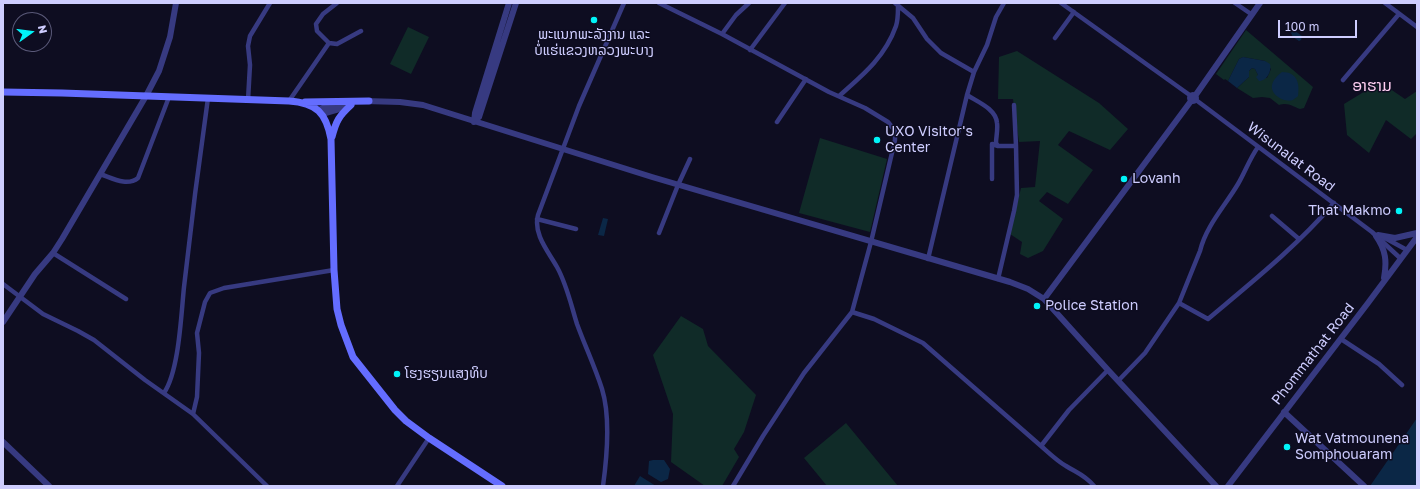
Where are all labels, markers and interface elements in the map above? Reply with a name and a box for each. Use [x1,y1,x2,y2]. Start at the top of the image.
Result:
north arrow [12,12,52,52]
scale bar [1280,12,1359,38]
marker: ພະແນກພະລັງງານ ແລະ ບໍ່ແຮ່ແຂວງຫລວງພະບາງ [589,15,599,25]
text: 100 m [1285,19,1319,34]
text: N [36,24,50,35]
place label: ພະແນກພະລັງງານ ແລະ ບໍ່ແຮ່ແຂວງຫລວງພະບາງ [534,27,654,60]
district label: ອາຮາມ [1352,76,1392,96]
street label: Wisunalat Road [1244,119,1338,195]
place label: UXO Visitor's Center [885,124,973,156]
marker: UXO Visitor's Center [872,135,882,145]
place label: Lovanh [1132,171,1181,187]
marker: Lovanh [1119,174,1129,184]
place label: That Makmo [1308,203,1391,219]
marker: That Makmo [1394,206,1404,216]
place label: Police Station [1045,298,1138,314]
street label: Phommathat Road [1268,300,1358,408]
marker: Police Station [1032,301,1042,311]
place label: ໂຮງຮຽນແສງທິບ [405,366,488,382]
marker: ໂຮງຮຽນແສງທິບ [392,369,402,379]
place label: Wat Vatmounena Somphouaram [1295,431,1409,464]
marker: Wat Vatmounena Somphouaram [1282,442,1292,452]

